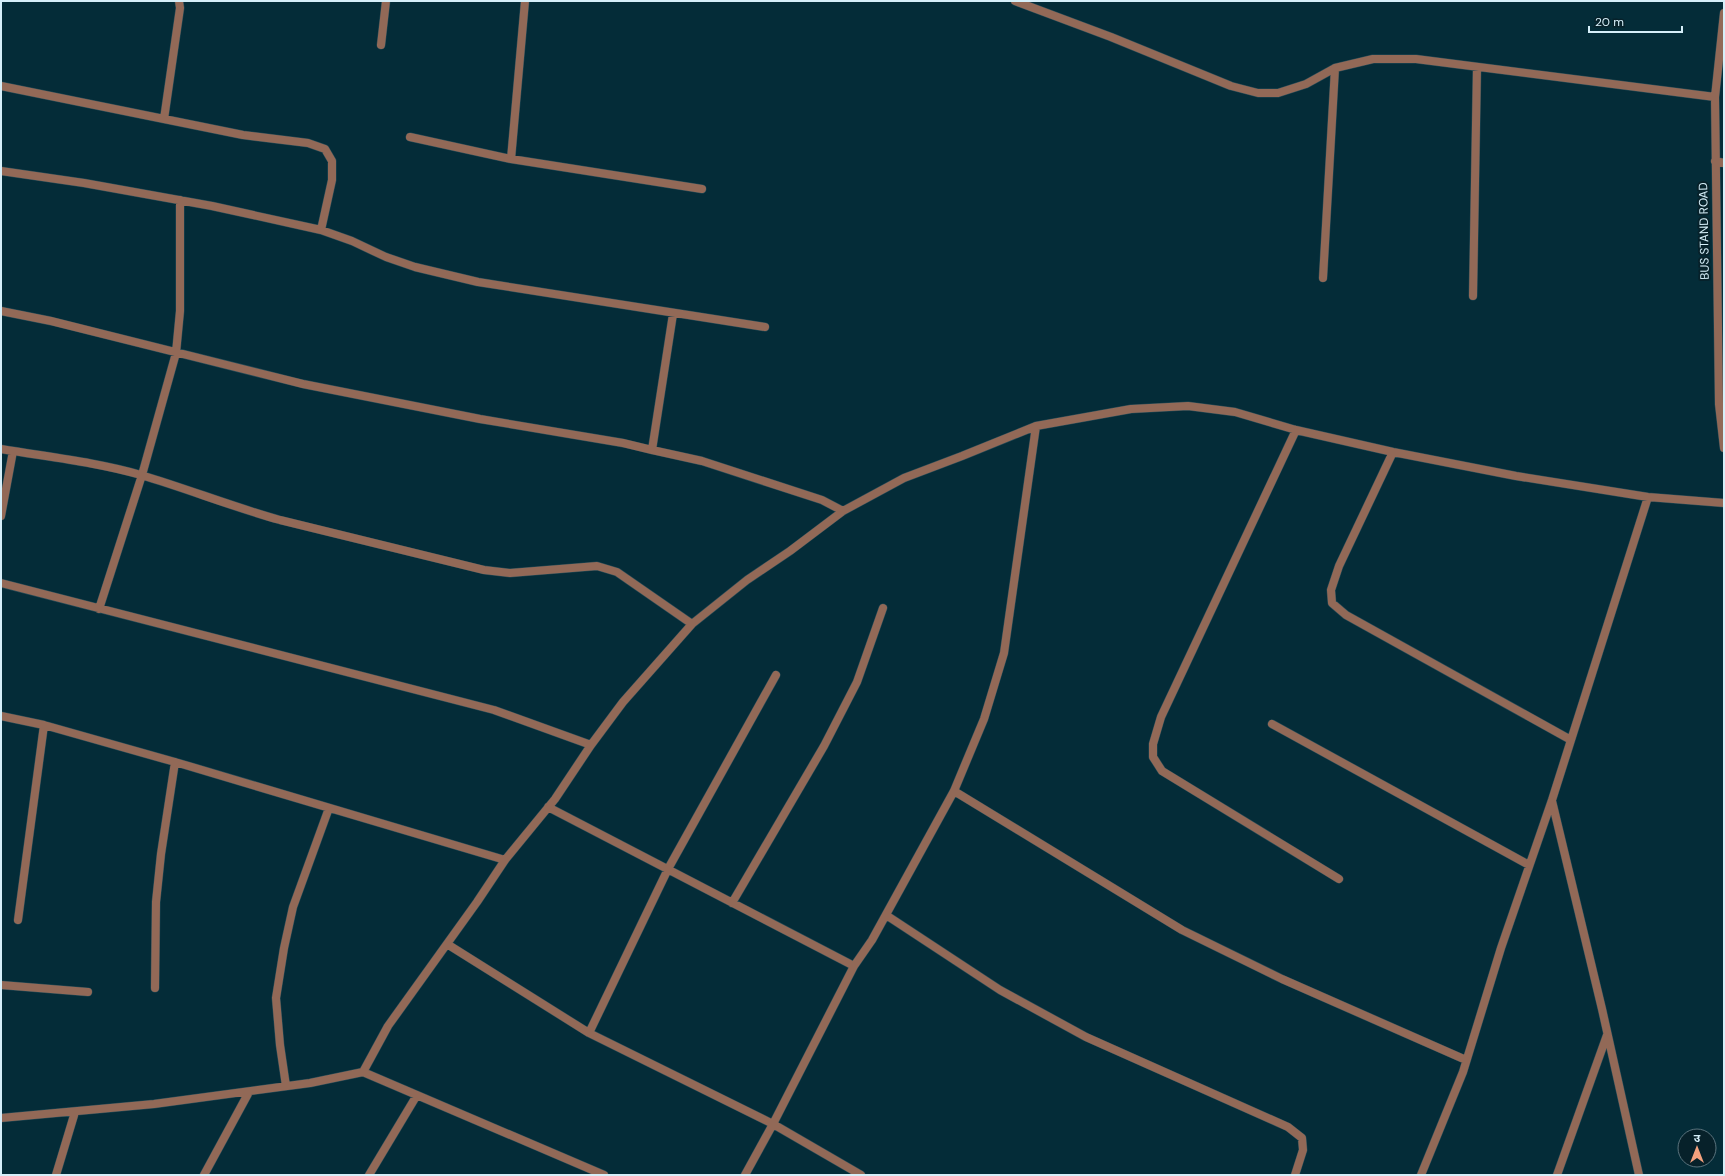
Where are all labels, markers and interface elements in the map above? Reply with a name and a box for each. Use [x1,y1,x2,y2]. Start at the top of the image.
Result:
scale bar [1589,8,1682,34]
text: 20 m [1595,14,1624,30]
street label: BUS STAND ROAD [1695,182,1713,280]
north arrow [1677,1128,1717,1168]
text: उ [1694,1131,1701,1145]

